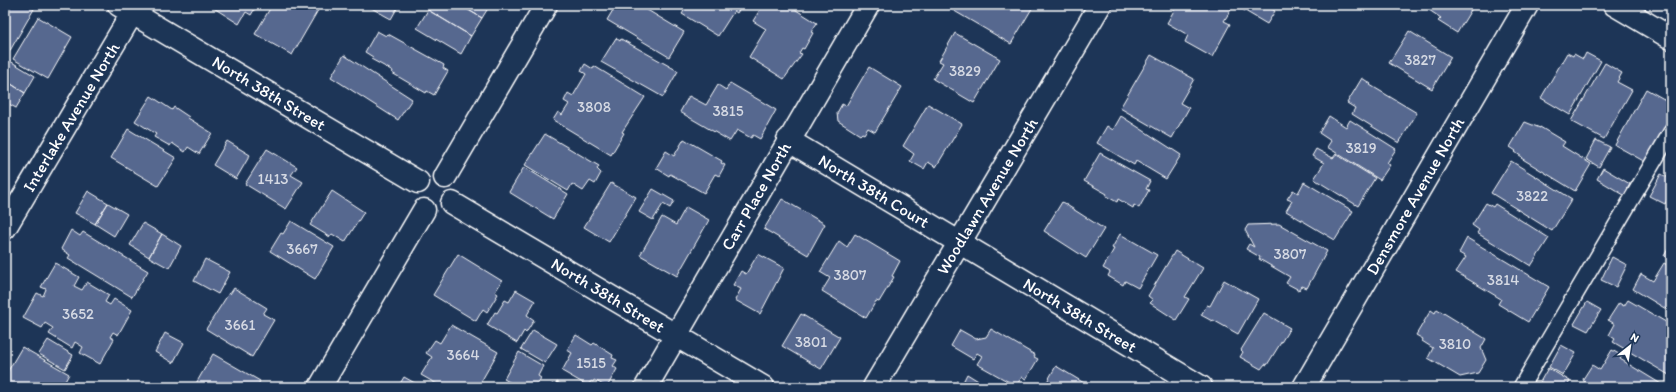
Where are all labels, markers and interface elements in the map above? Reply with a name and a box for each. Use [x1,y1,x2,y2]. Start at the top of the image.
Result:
street label: Interlake Avenue North [18,38,124,195]
street label: North 38th Street [209,51,330,135]
house number: 3827 [1404,51,1436,69]
house number: 3829 [949,62,981,80]
house number: 3808 [577,98,611,116]
house number: 3815 [712,102,744,120]
street label: Woodlawn Avenue North [932,114,1042,278]
street label: Densmore Avenue North [1362,114,1468,278]
street label: Carr Place North [717,138,796,254]
house number: 3819 [1345,139,1377,157]
street label: North 38th Court [815,150,933,232]
house number: 1413 [257,170,289,188]
house number: 3822 [1516,187,1548,205]
house number: 3667 [286,240,318,258]
house number: 3807 [1273,245,1307,263]
street label: North 38th Street [548,253,669,337]
house number: 3807 [833,266,867,284]
house number: 3814 [1487,271,1519,289]
street label: North 38th Street [1020,273,1141,357]
house number: 3652 [62,305,94,323]
house number: 3661 [224,316,256,334]
north arrow [1610,326,1650,366]
text: N [1628,330,1641,345]
house number: 3801 [795,333,827,351]
house number: 3810 [1439,335,1471,353]
house number: 3664 [446,346,480,364]
house number: 1515 [576,354,606,372]

